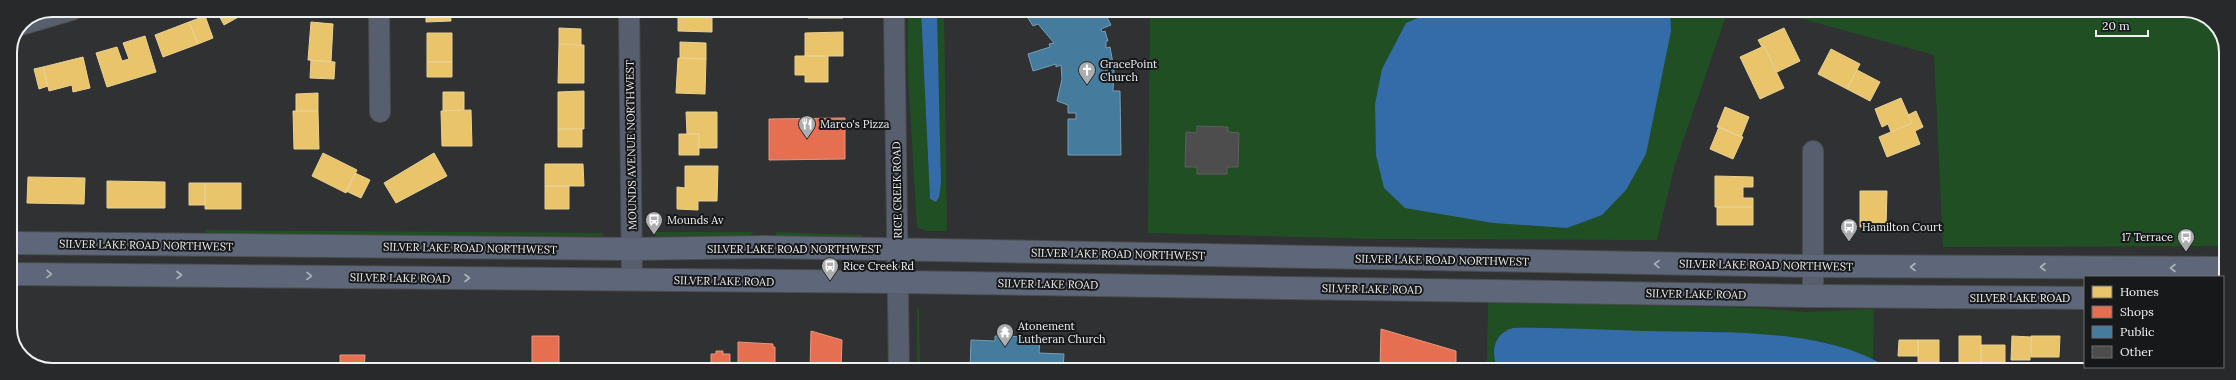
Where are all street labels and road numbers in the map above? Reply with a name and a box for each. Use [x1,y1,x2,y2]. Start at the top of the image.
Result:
street label: MOUNDS AVENUE NORTHWEST [623,60,639,230]
street label: RICE CREEK ROAD [889,141,905,239]
street label: SILVER LAKE ROAD NORTHWEST [59,236,233,254]
street label: SILVER LAKE ROAD NORTHWEST [383,239,557,257]
street label: SILVER LAKE ROAD NORTHWEST [707,242,881,256]
street label: SILVER LAKE ROAD NORTHWEST [1031,245,1205,263]
street label: SILVER LAKE ROAD NORTHWEST [1355,251,1529,269]
street label: SILVER LAKE ROAD NORTHWEST [1679,256,1853,274]
street label: SILVER LAKE ROAD [350,270,450,286]
street label: SILVER LAKE ROAD [674,273,774,289]
street label: SILVER LAKE ROAD [998,276,1098,292]
street label: SILVER LAKE ROAD [1322,281,1422,297]
street label: SILVER LAKE ROAD [1646,286,1746,302]
street label: SILVER LAKE ROAD [1970,291,2070,305]

